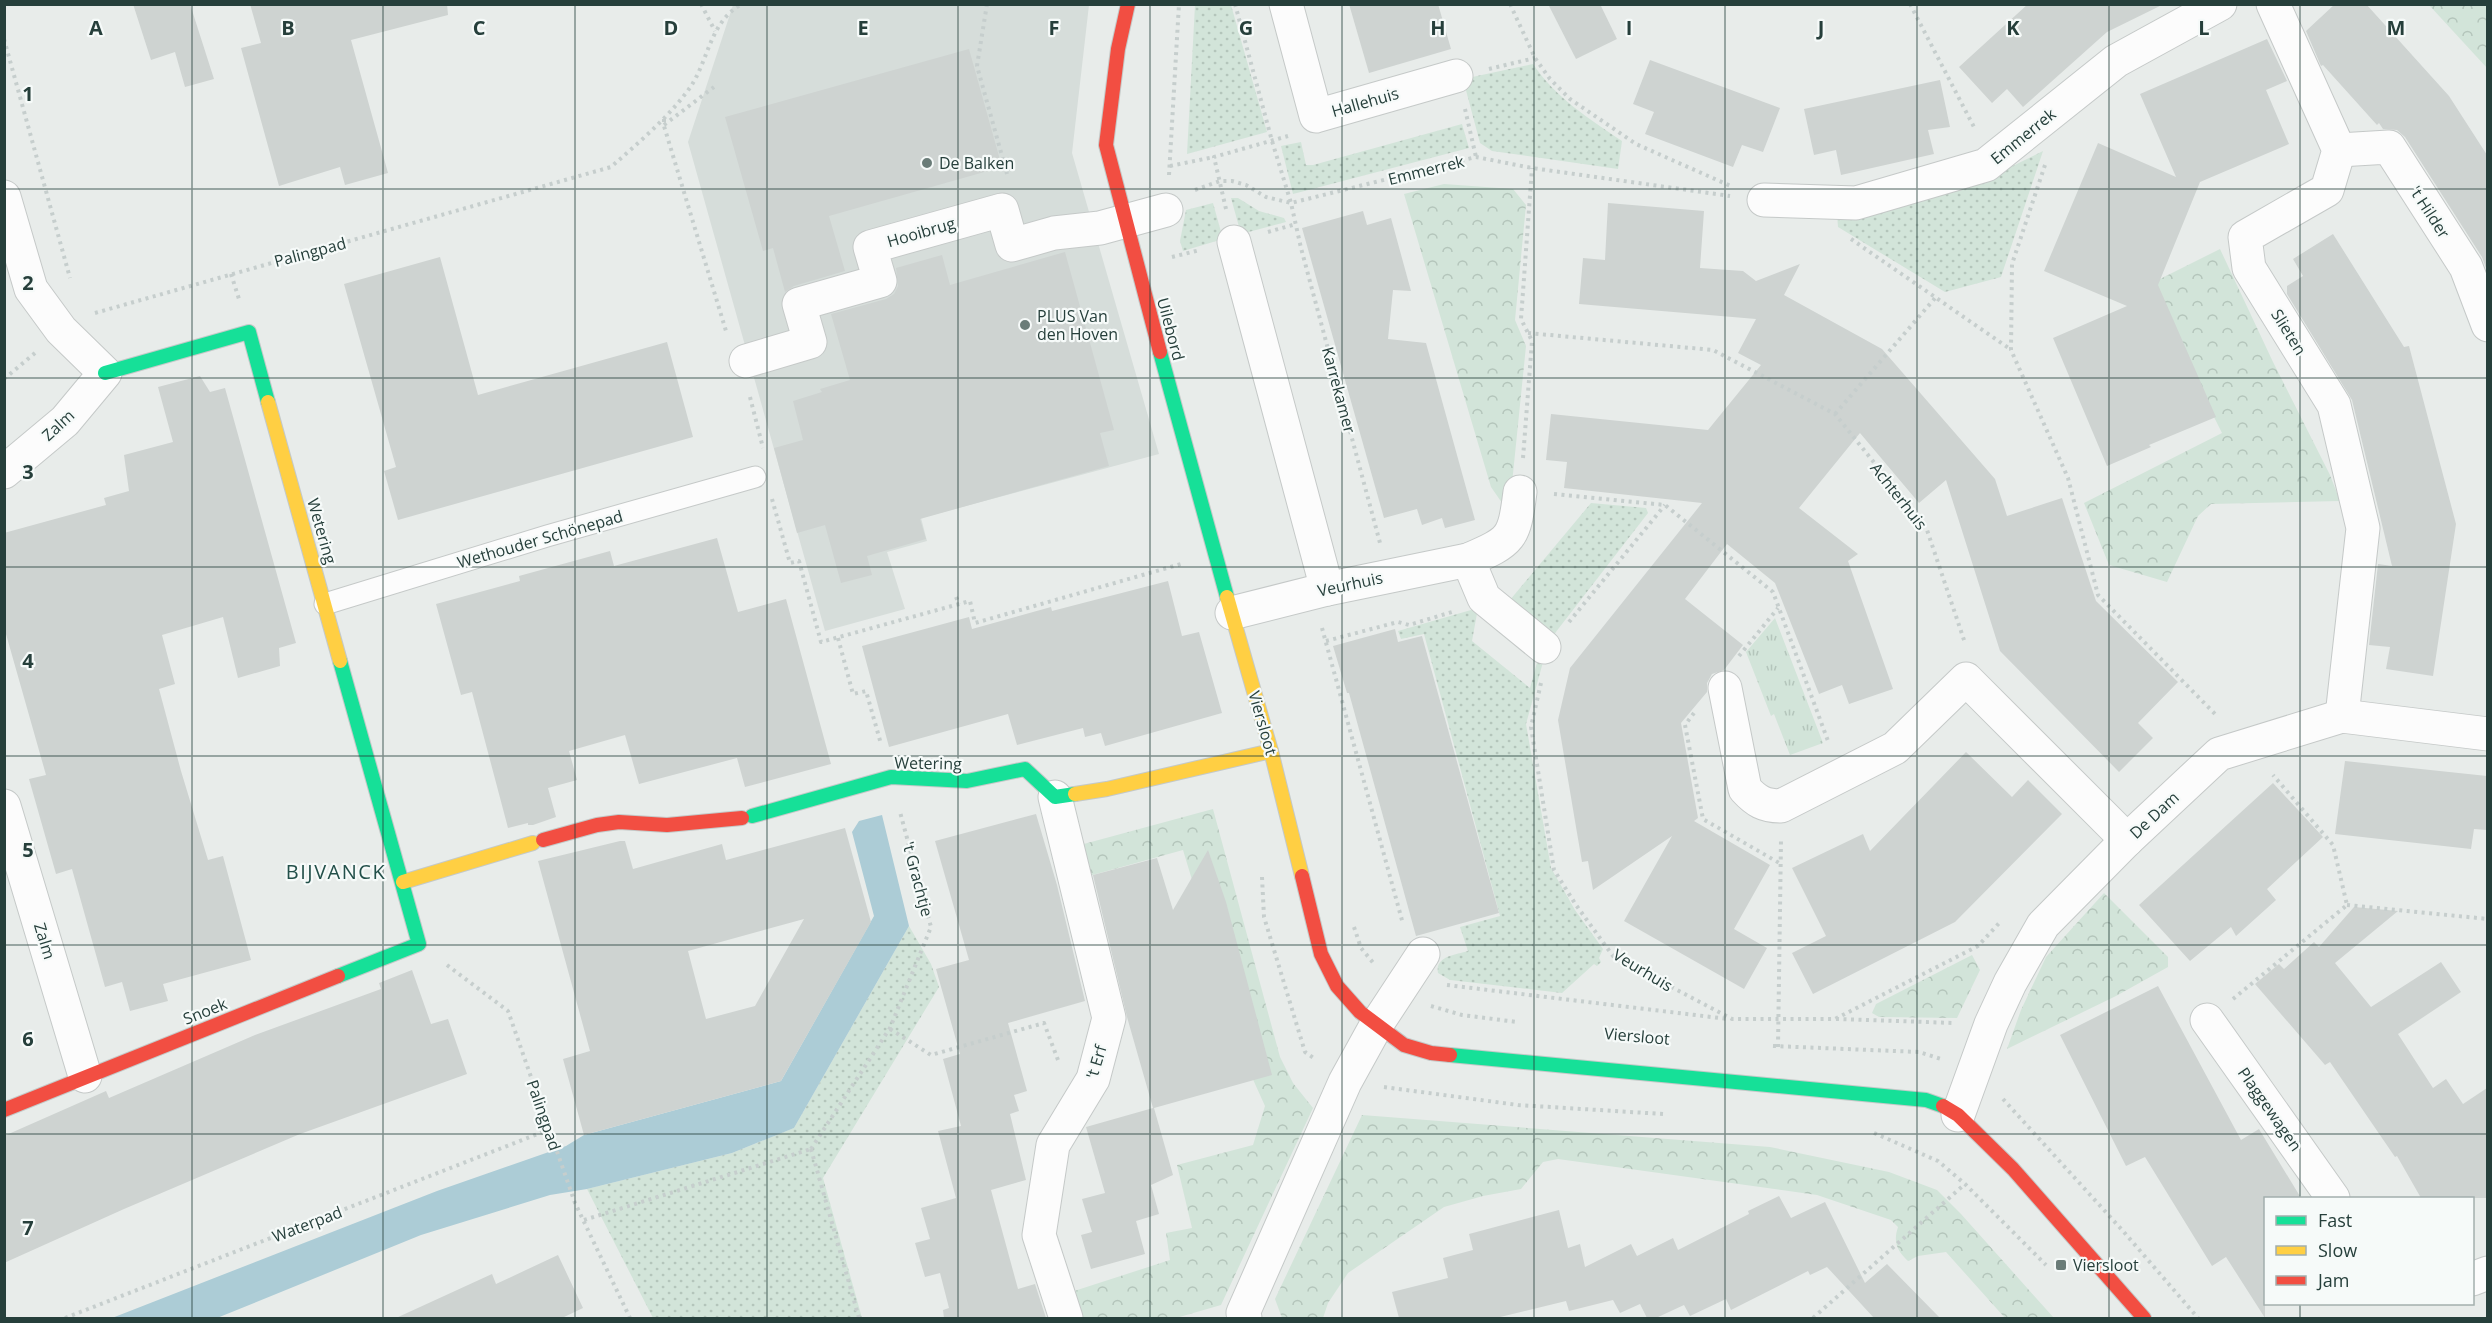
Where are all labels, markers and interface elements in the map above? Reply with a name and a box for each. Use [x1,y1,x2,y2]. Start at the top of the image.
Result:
text: A [89,14,103,41]
text: B [281,14,295,41]
text: C [473,14,486,41]
text: D [664,14,678,41]
text: E [857,14,869,41]
text: F [1049,14,1059,41]
text: G [1239,14,1253,41]
text: H [1430,14,1446,41]
text: I [1626,14,1632,41]
text: J [1816,14,1824,41]
text: K [2006,14,2020,41]
text: L [2198,14,2210,41]
text: M [2387,14,2405,41]
text: 1 [22,80,34,107]
street label: Hallehuis [1329,82,1401,122]
street label: Emmerrek [1986,103,2061,169]
street label: Emmerrek [1386,150,1467,190]
place label: De Balken [939,152,1014,174]
marker: De Balken [920,156,934,170]
street label: 't Hilder [2405,181,2455,243]
street label: Hooibrug [884,212,958,252]
street label: Palingpad [272,232,348,272]
text: 2 [22,269,34,296]
street label: Uilebord [1152,295,1190,363]
place label: PLUS Van den Hoven [1037,305,1118,345]
street label: Slieten [2266,305,2312,359]
marker: PLUS Van den Hoven [1018,318,1032,332]
street label: Karrekamer [1317,344,1361,436]
street label: Zalm [37,404,79,446]
text: 3 [22,458,34,485]
street label: Achterhuis [1866,458,1932,534]
street label: Wetering [302,496,342,567]
street label: Wethouder Schönepad [455,505,625,573]
street label: Veurhuis [1315,566,1385,602]
text: 4 [22,647,34,674]
street label: Viersloot [1243,688,1283,758]
street label: Wetering [894,751,962,775]
street label: De Dam [2125,786,2183,844]
text: 5 [22,836,34,863]
street label: 't Grachtje [897,839,939,919]
district label: BIJVANCK [286,858,386,885]
street label: Zalm [29,920,61,962]
street label: Veurhuis [1609,944,1677,996]
street label: Snoek [180,992,231,1030]
street label: Viersloot [1603,1022,1671,1050]
text: 6 [22,1025,34,1052]
street label: 't Erf [1080,1041,1112,1082]
street label: Plaggewagen [2233,1063,2307,1155]
street label: Palingpad [522,1077,566,1153]
legend [2264,1197,2474,1305]
street label: Waterpad [269,1201,345,1247]
text: Fast [2318,1208,2352,1232]
text: 7 [22,1214,34,1241]
text: Slow [2318,1238,2357,1262]
place label: Viersloot [2073,1254,2139,1276]
marker: Viersloot [2054,1258,2068,1272]
text: Jam [2316,1268,2350,1292]

